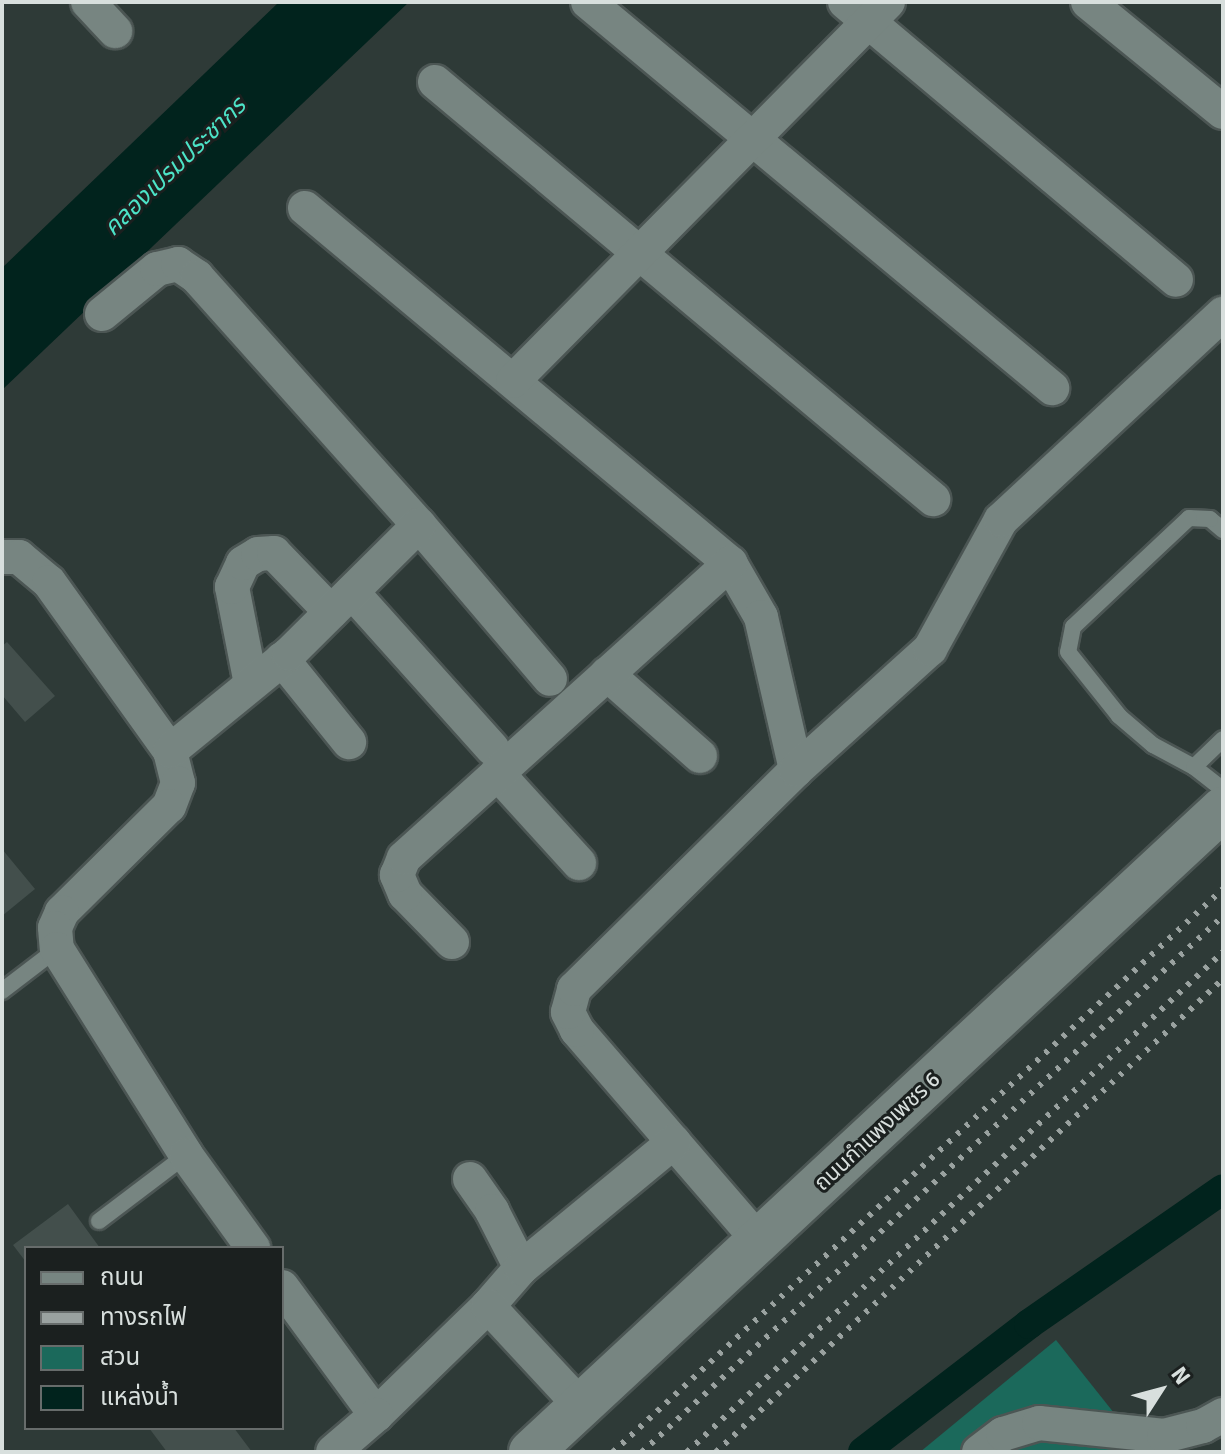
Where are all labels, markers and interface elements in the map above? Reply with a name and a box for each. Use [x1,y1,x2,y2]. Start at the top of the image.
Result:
water label: คลองเปรมประชากร [98,92,252,242]
street label: ถนนกำแพงเพชร 6 [809,1066,945,1196]
legend [24,1246,284,1430]
text: ถนน [100,1262,144,1292]
text: ทางรถไฟ [100,1302,187,1332]
text: สวน [100,1342,140,1372]
north arrow [1121,1350,1201,1430]
text: N [1165,1361,1196,1390]
text: แหล่งน้ำ [100,1382,179,1412]

